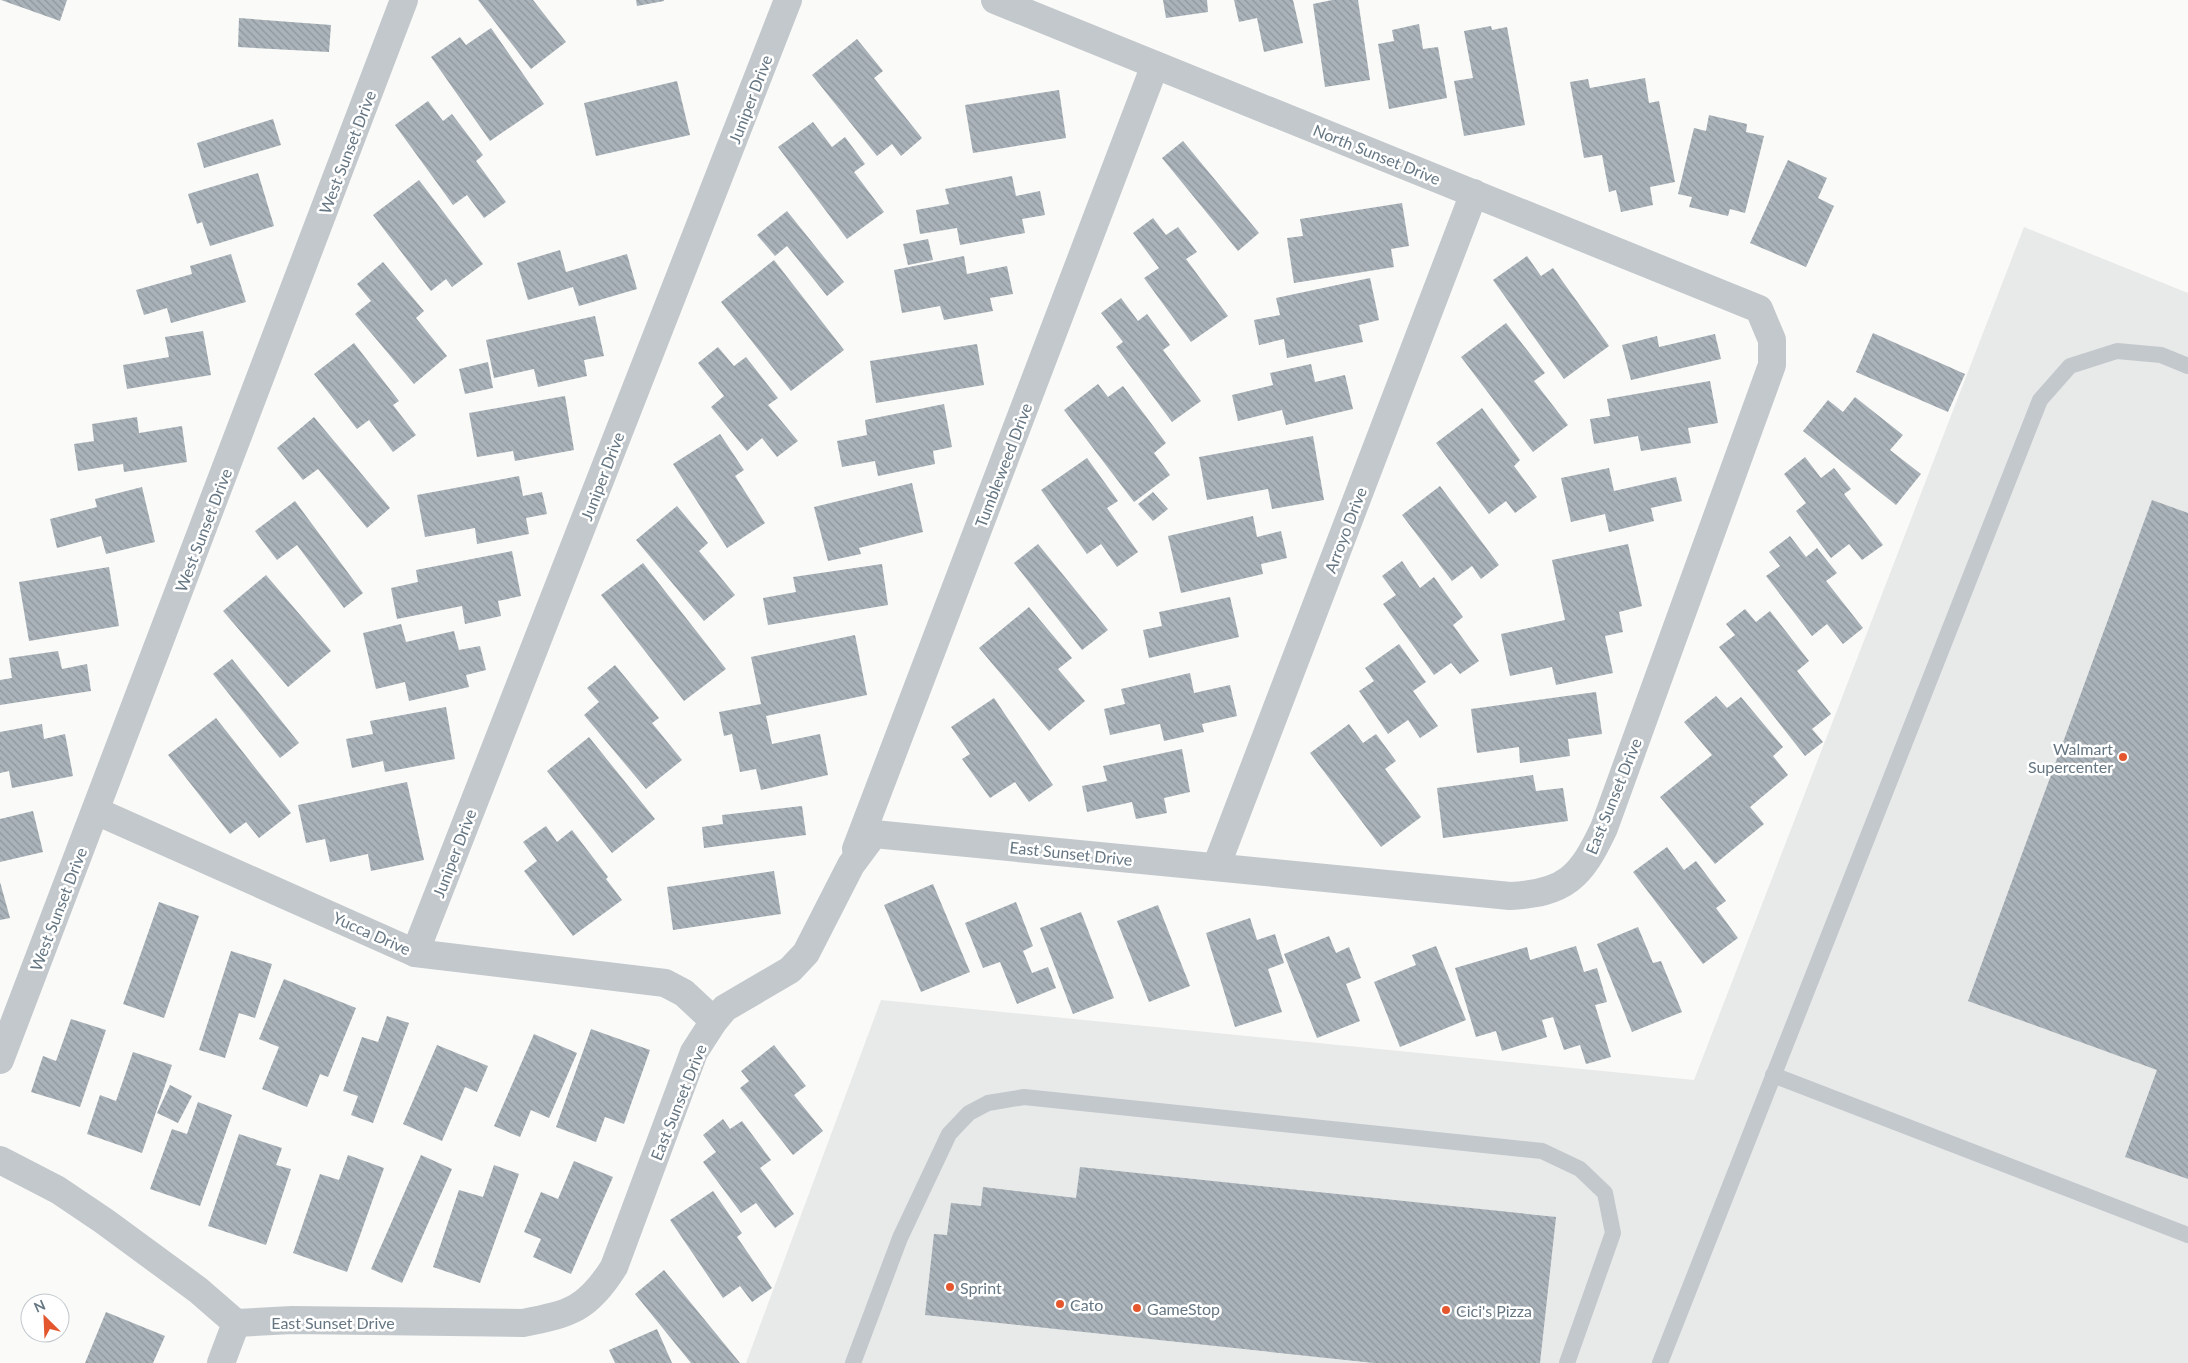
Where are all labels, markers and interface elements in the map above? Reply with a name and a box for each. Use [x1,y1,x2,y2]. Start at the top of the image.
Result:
street label: Juniper Drive [724,52,776,146]
street label: West Sunset Drive [315,88,379,216]
street label: North Sunset Drive [1311,120,1443,188]
street label: Tumbleweed Drive [971,400,1035,530]
street label: Juniper Drive [576,429,628,523]
street label: West Sunset Drive [171,466,235,594]
street label: Arroyo Drive [1320,484,1370,576]
street label: East Sunset Drive [1581,735,1645,857]
place label: Walmart Supercenter [2028,739,2113,776]
marker: Walmart Supercenter [2117,751,2129,763]
street label: Juniper Drive [428,806,480,900]
street label: East Sunset Drive [1009,837,1133,869]
street label: West Sunset Drive [26,845,90,973]
street label: Yucca Drive [330,907,414,959]
street label: East Sunset Drive [646,1041,710,1163]
place label: Sprint [960,1278,1002,1297]
marker: Sprint [944,1281,956,1293]
north arrow [20,1293,70,1343]
place label: Cato [1070,1295,1103,1314]
text: N [31,1296,48,1316]
marker: Cato [1054,1298,1066,1310]
place label: GameStop [1147,1299,1220,1318]
place label: Cici's Pizza [1456,1301,1532,1320]
marker: GameStop [1131,1302,1143,1314]
marker: Cici's Pizza [1440,1304,1452,1316]
street label: East Sunset Drive [271,1313,395,1332]

